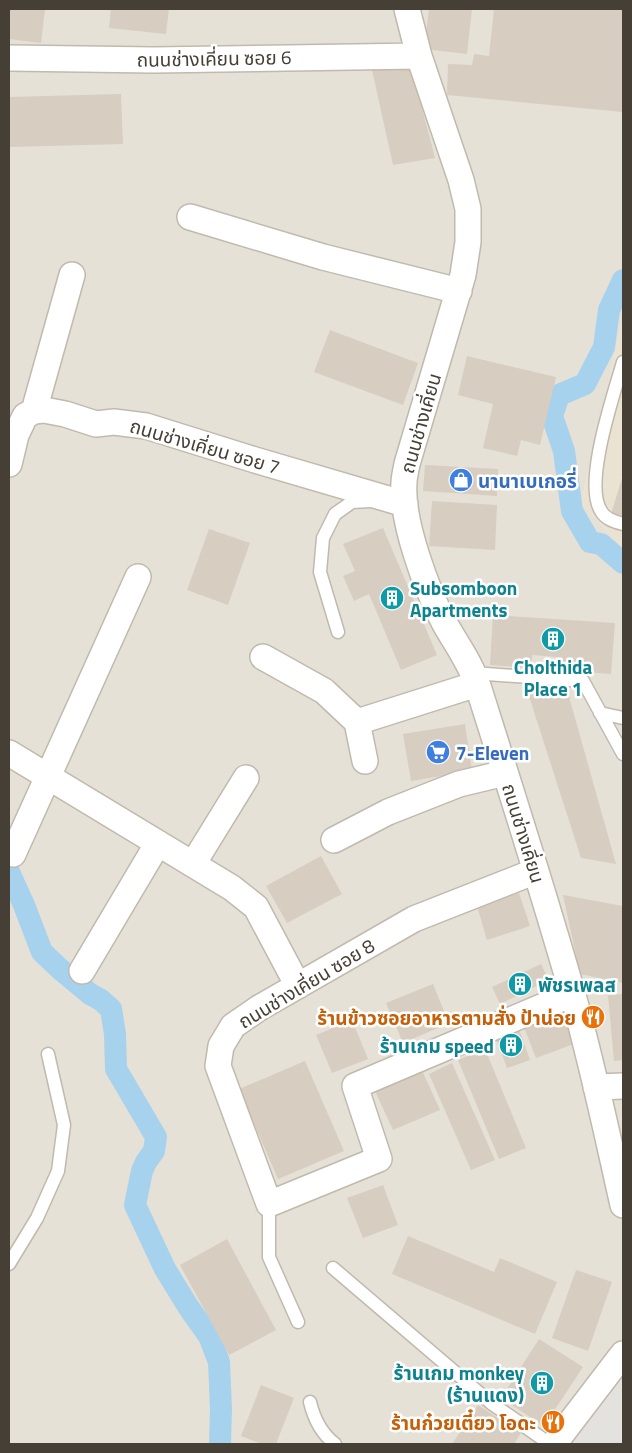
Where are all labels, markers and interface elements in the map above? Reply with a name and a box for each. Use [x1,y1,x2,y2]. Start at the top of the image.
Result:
street label: ถนนช่างเคี่ยน ซอย 6 [136,42,292,74]
street label: ถนนช่างเคี่ยน [392,369,448,477]
street label: ถนนช่างเคี่ยน ซอย 7 [127,411,283,481]
place label: นานาเบเกอรี่ [478,466,577,495]
shop icon: นานาเบเกอรี่ [448,467,474,493]
place label: Subsomboon Apartments [410,573,517,624]
building icon: Subsomboon Apartments [379,585,405,611]
building icon: Cholthida Place 1 [540,626,566,652]
place label: Cholthida Place 1 [514,652,593,703]
place label: 7-Eleven [456,738,529,767]
supermarket icon: 7-Eleven [425,739,451,765]
street label: ถนนช่างเคี่ยน [495,779,553,887]
street label: ถนนช่างเคี่ยน ซอย 8 [232,931,380,1035]
place label: พัชรเพลส [538,970,616,999]
building icon: พัชรเพลส [507,971,533,997]
place label: ร้านข้าวซอยอาหารตามสั่ง ป้าน่อย [317,1003,576,1032]
restaurant icon: ร้านข้าวซอยอาหารตามสั่ง ป้าน่อย [580,1004,606,1030]
place label: ร้านเกม speed [380,1031,494,1060]
building icon: ร้านเกม speed [498,1032,524,1058]
place label: ร้านเกม monkey (ร้านแดง) [394,1358,524,1409]
building icon: ร้านเกม monkey (ร้านแดง) [529,1370,555,1396]
place label: ร้านก๋วยเตี๋ยว โอดะ [391,1408,536,1437]
restaurant icon: ร้านก๋วยเตี๋ยว โอดะ [540,1409,566,1435]

